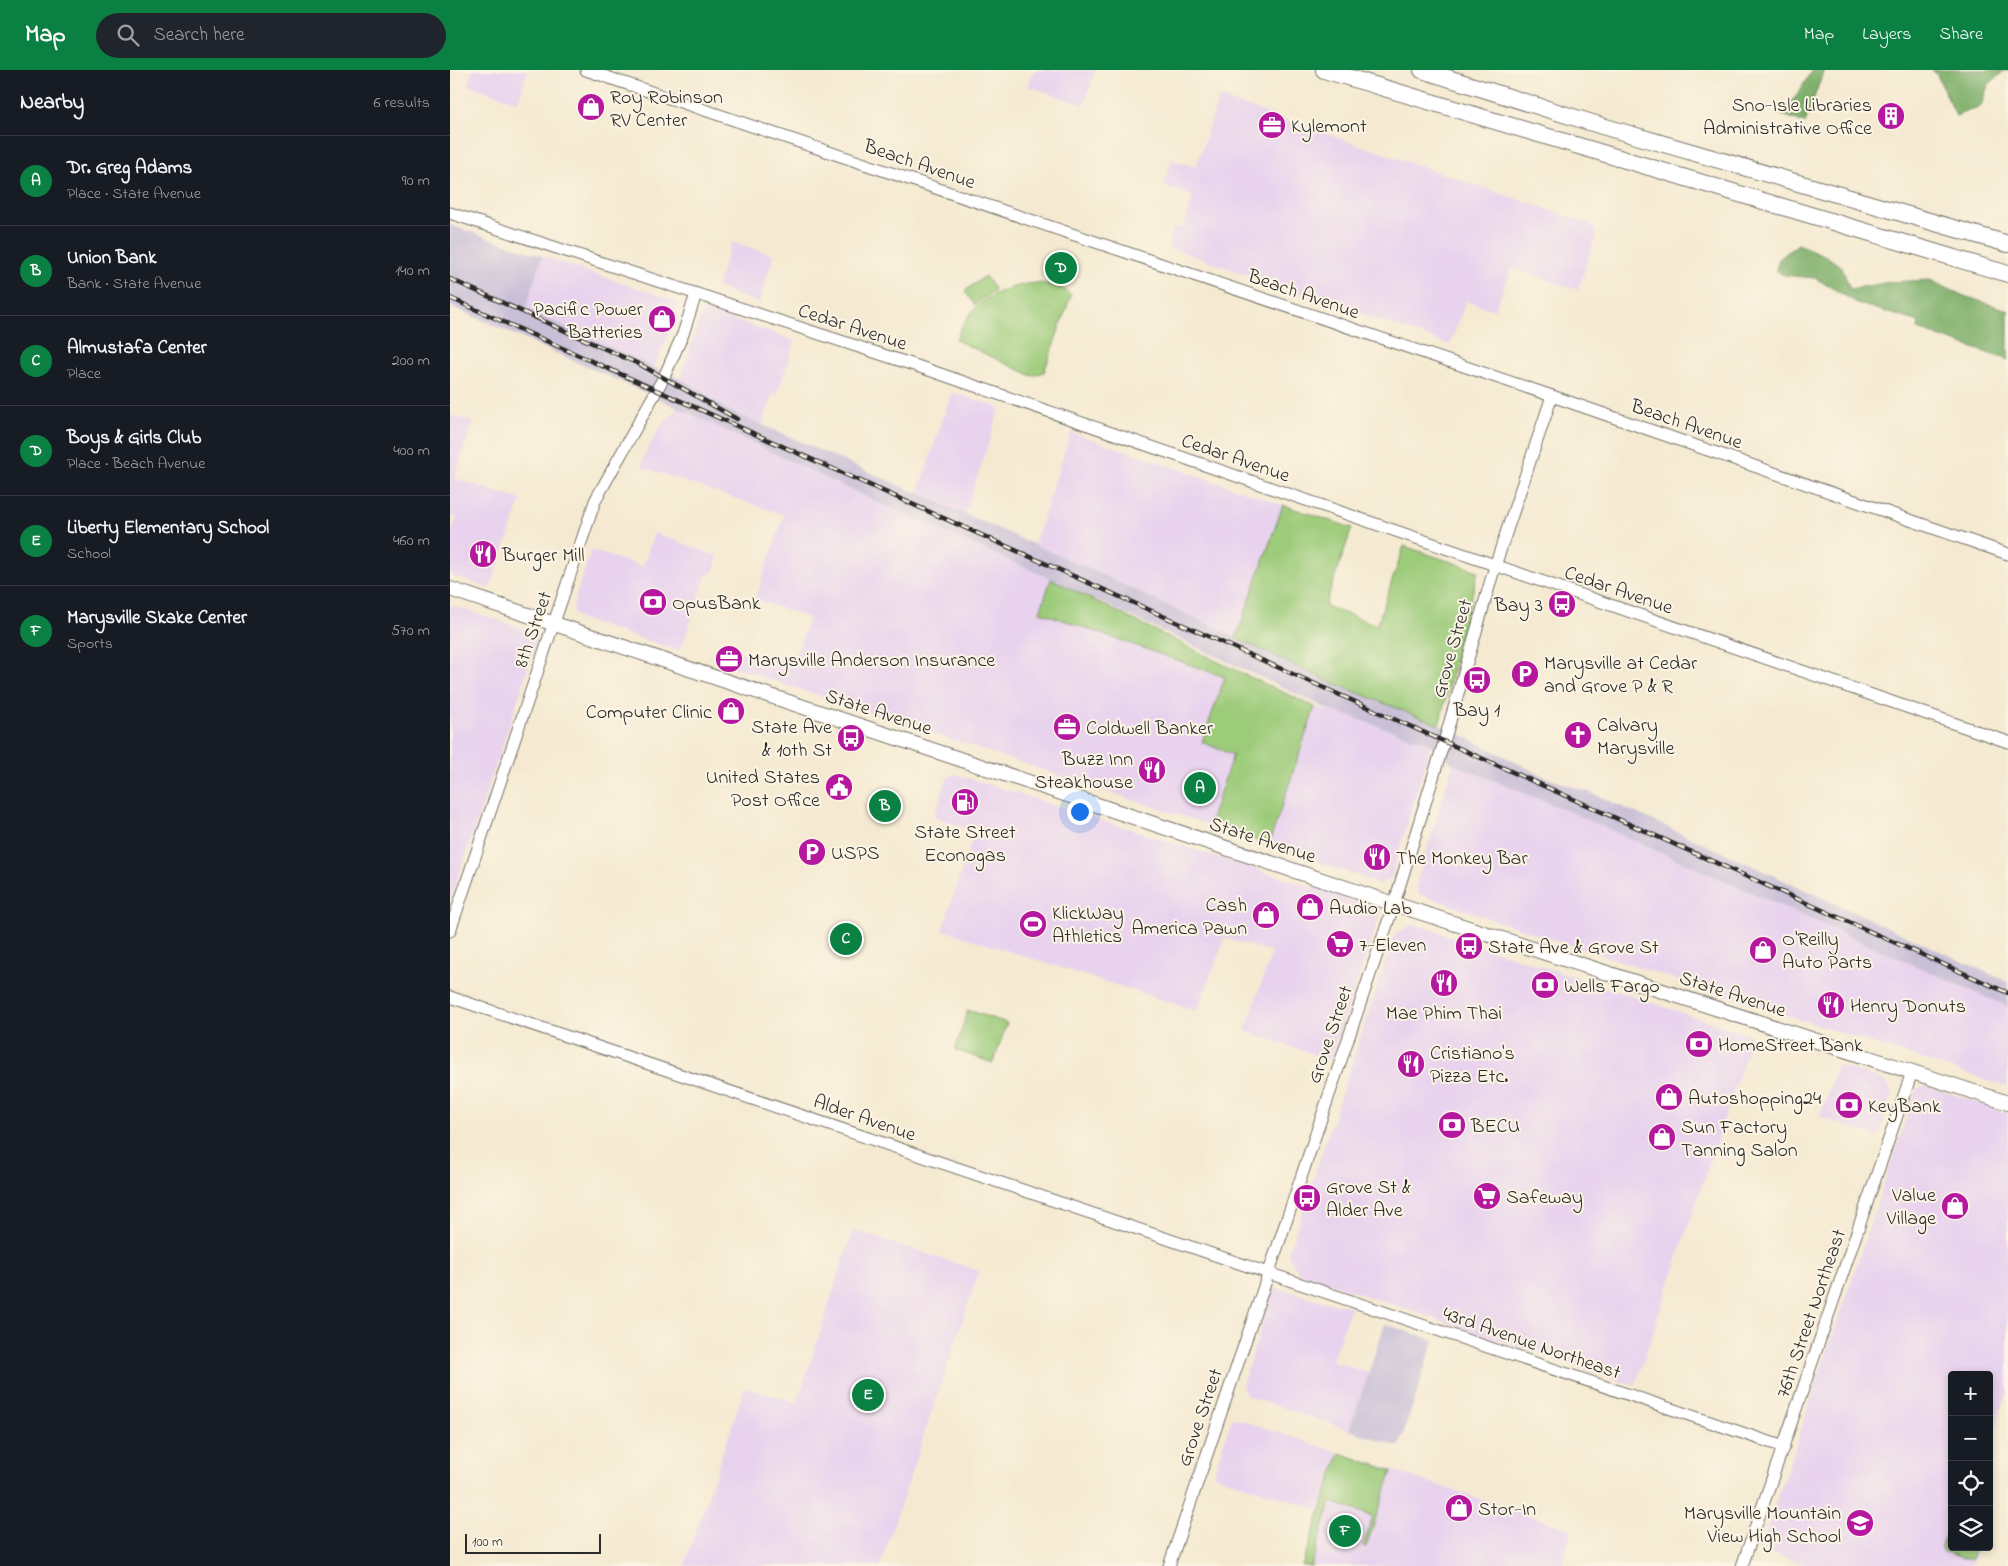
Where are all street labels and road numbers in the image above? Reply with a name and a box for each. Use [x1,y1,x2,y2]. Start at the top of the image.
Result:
street label: Beach Avenue [858,132,979,198]
street label: Beach Avenue [1242,262,1363,328]
street label: Cedar Avenue [794,297,910,360]
street label: Beach Avenue [1625,392,1746,458]
street label: Cedar Avenue [1177,427,1293,491]
street label: Cedar Avenue [1560,559,1676,623]
street label: 8th Street [508,587,561,672]
street label: Grove Street [1425,595,1481,702]
street label: State Avenue [821,682,935,744]
street label: State Avenue [1205,810,1319,872]
street label: State Avenue [1675,964,1789,1026]
street label: Grove Street [1301,982,1362,1088]
street label: Alder Avenue [809,1088,919,1150]
street label: 76th Street Northeast [1770,1225,1855,1402]
street label: 43rd Avenue Northeast [1438,1300,1624,1389]
street label: Grove Street [1171,1365,1232,1471]

